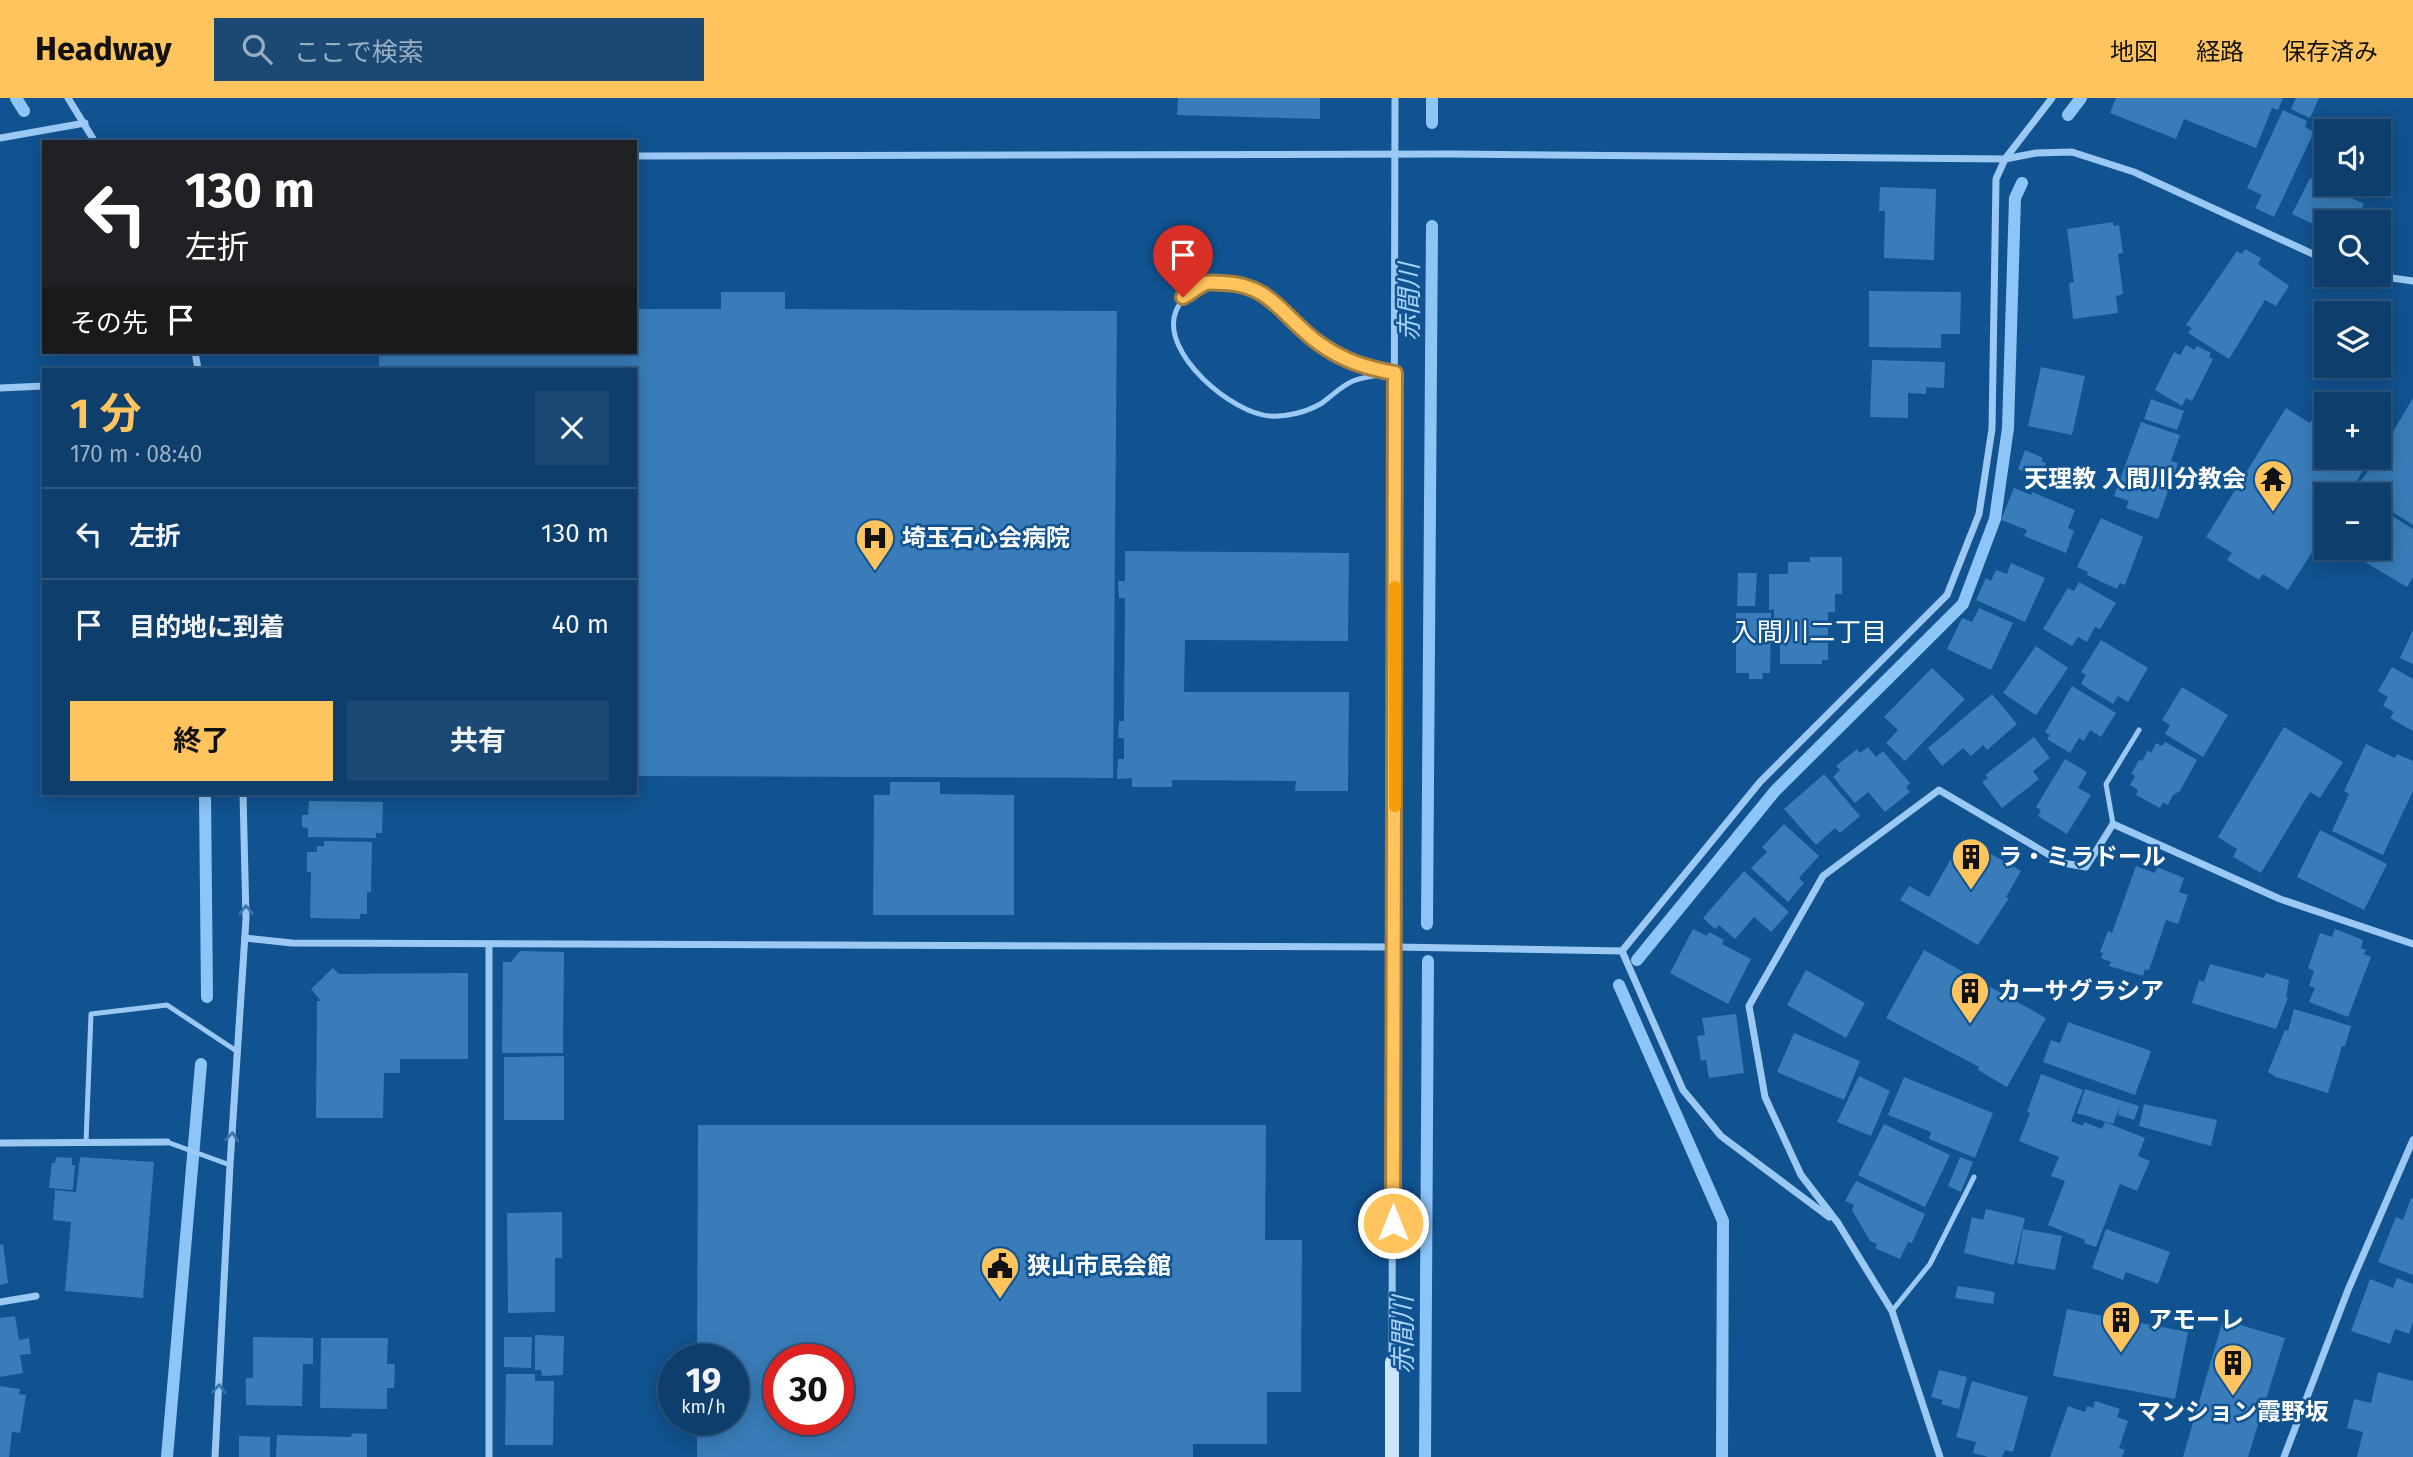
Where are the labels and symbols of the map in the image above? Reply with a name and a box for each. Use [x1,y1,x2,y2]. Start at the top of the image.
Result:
pin [1153,225,1213,297]
water label: 赤間川 [1394,260,1425,341]
temple icon: 天理教 入間川分教会 [2252,458,2294,513]
place label: 天理教 入間川分教会 [2024,465,2246,493]
hospital icon: 埼玉石心会病院 [854,517,896,572]
place label: 埼玉石心会病院 [902,524,1070,552]
district label: 入間川二丁目 [1731,617,1887,648]
building icon: ラ・ミラドール [1950,836,1992,891]
place label: ラ・ミラドール [1998,843,2166,871]
one-way arrow [238,904,253,915]
building icon: カーサグラシア [1949,970,1991,1025]
place label: カーサグラシア [1997,977,2164,1005]
one-way arrow [224,1131,239,1142]
position arrow [1356,1186,1430,1260]
public building icon: 狭山市民会館 [979,1245,1021,1300]
place label: 狭山市民会館 [1027,1252,1171,1280]
water label: 赤間川 [1388,1293,1419,1374]
building icon: アモーレ [2100,1299,2142,1354]
place label: アモーレ [2148,1306,2244,1334]
building icon: マンション霞野坂 [2212,1342,2254,1397]
speed limit sign: 30 [763,1344,854,1435]
one-way arrow [211,1383,226,1394]
place label: マンション霞野坂 [2137,1398,2329,1426]

